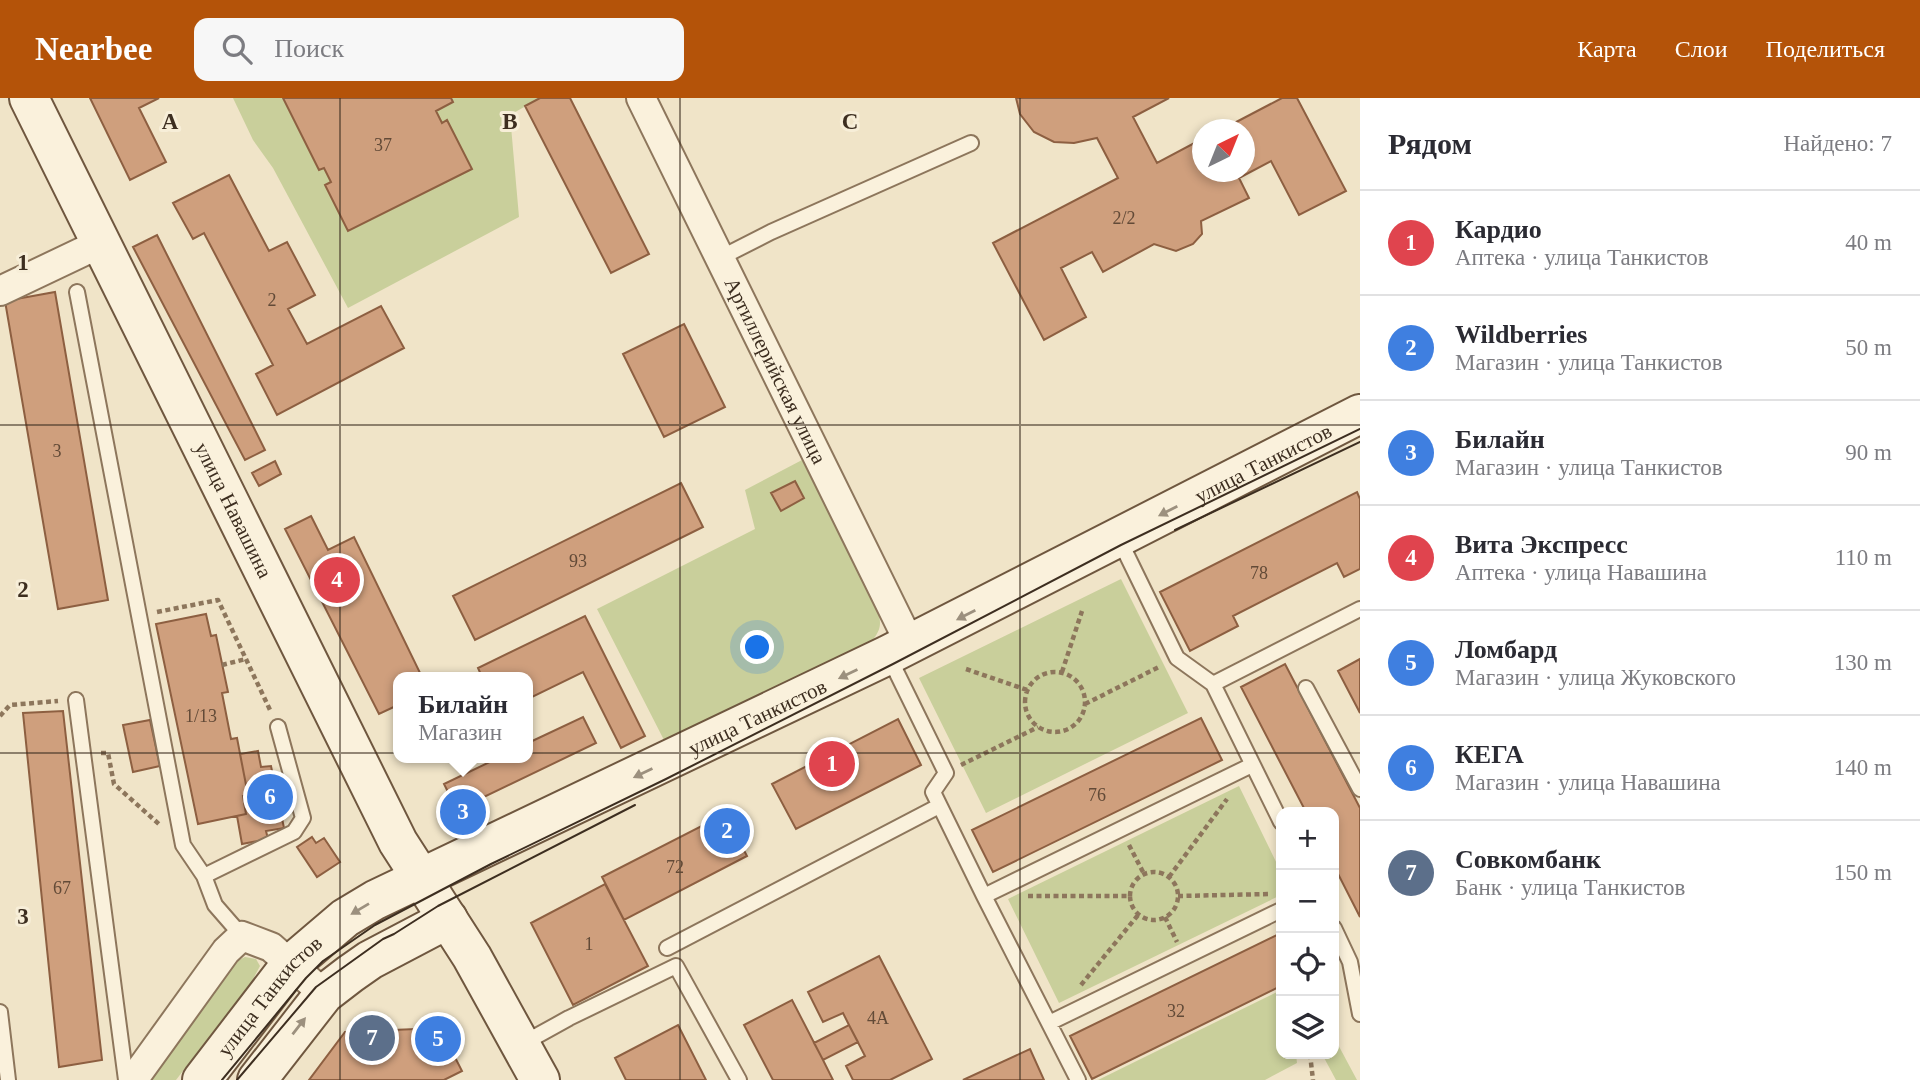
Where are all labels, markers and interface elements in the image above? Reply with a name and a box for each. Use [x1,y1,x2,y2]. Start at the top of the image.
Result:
search box [194,18,684,81]
icon: search [218,30,256,68]
text: Nearbee [35,31,152,67]
text: Поиск [274,34,344,63]
text: Карта [1577,36,1637,62]
text: Слои [1675,36,1728,62]
text: Поделиться [1766,36,1885,62]
text: A [162,109,179,134]
text: B [502,109,518,134]
text: C [842,109,858,134]
north arrow [1192,119,1255,182]
text: Рядом [1388,127,1472,160]
text: Найдено: 7 [1784,131,1892,156]
house number: 37 [374,135,392,155]
house number: 2/2 [1112,208,1136,228]
text: Кардио [1455,215,1542,244]
text: 1 [1405,230,1417,255]
text: 40 m [1845,230,1892,255]
text: Аптека · улица Танкистов [1455,245,1709,270]
text: 1 [17,250,29,275]
street label: Артиллерийская улица [719,274,832,468]
house number: 2 [268,290,277,310]
text: Wildberries [1455,320,1587,349]
text: 2 [1405,335,1417,360]
text: 50 m [1845,335,1892,360]
text: Магазин · улица Танкистов [1455,350,1723,375]
street label: улица Танкистов [1191,419,1336,508]
text: Билайн [1455,425,1545,454]
street label: улица Навашина [190,438,277,583]
text: 3 [1405,440,1417,465]
text: 90 m [1845,440,1892,465]
house number: 3 [53,441,62,461]
text: Магазин · улица Танкистов [1455,455,1723,480]
one-way arrow [1158,506,1178,517]
text: Вита Экспресс [1455,530,1628,559]
text: 4 [1405,545,1417,570]
text: 110 m [1835,545,1892,570]
house number: 93 [569,551,587,571]
pin: 4 [314,554,360,606]
text: Аптека · улица Навашина [1455,560,1707,585]
house number: 78 [1250,563,1268,583]
text: 2 [17,577,29,602]
one-way arrow [956,609,975,621]
your location [740,630,774,664]
text: Ломбард [1455,635,1557,664]
text: 5 [1405,650,1417,675]
text: 130 m [1834,650,1892,675]
text: Магазин · улица Жуковского [1455,665,1736,690]
one-way arrow [838,668,858,680]
popup [393,672,533,763]
street label: улица Танкистов [685,674,830,761]
text: Билайн [418,690,508,719]
house number: 1/13 [185,706,217,726]
text: Магазин [418,720,502,745]
pin: 1 [809,738,855,790]
text: КЕГА [1455,740,1524,769]
text: 6 [1405,755,1417,780]
text: 140 m [1834,755,1892,780]
one-way arrow [633,767,653,778]
text: Магазин · улица Навашина [1455,770,1721,795]
pin: 6 [247,771,293,823]
house number: 76 [1088,785,1106,805]
pin: 3 [440,786,486,838]
pin: 2 [704,805,750,857]
map controls [1276,807,1339,1059]
button: + [1276,807,1339,870]
text: Совкомбанк [1455,845,1601,874]
house number: 72 [666,857,684,877]
text: 7 [1405,860,1417,885]
text: 150 m [1834,860,1892,885]
button: − [1276,870,1339,933]
text: Банк · улица Танкистов [1455,875,1685,900]
house number: 67 [53,878,71,898]
one-way arrow [350,903,369,916]
text: 3 [17,904,29,929]
street label: улица Танкистов [213,931,327,1061]
button: locate [1276,933,1339,996]
house number: 1 [585,934,594,954]
button: layers [1276,996,1339,1059]
house number: 32 [1167,1001,1185,1021]
house number: 4А [867,1008,889,1028]
pin: 7 [349,1012,395,1064]
pin: 5 [415,1013,461,1065]
one-way arrow [291,1018,306,1036]

